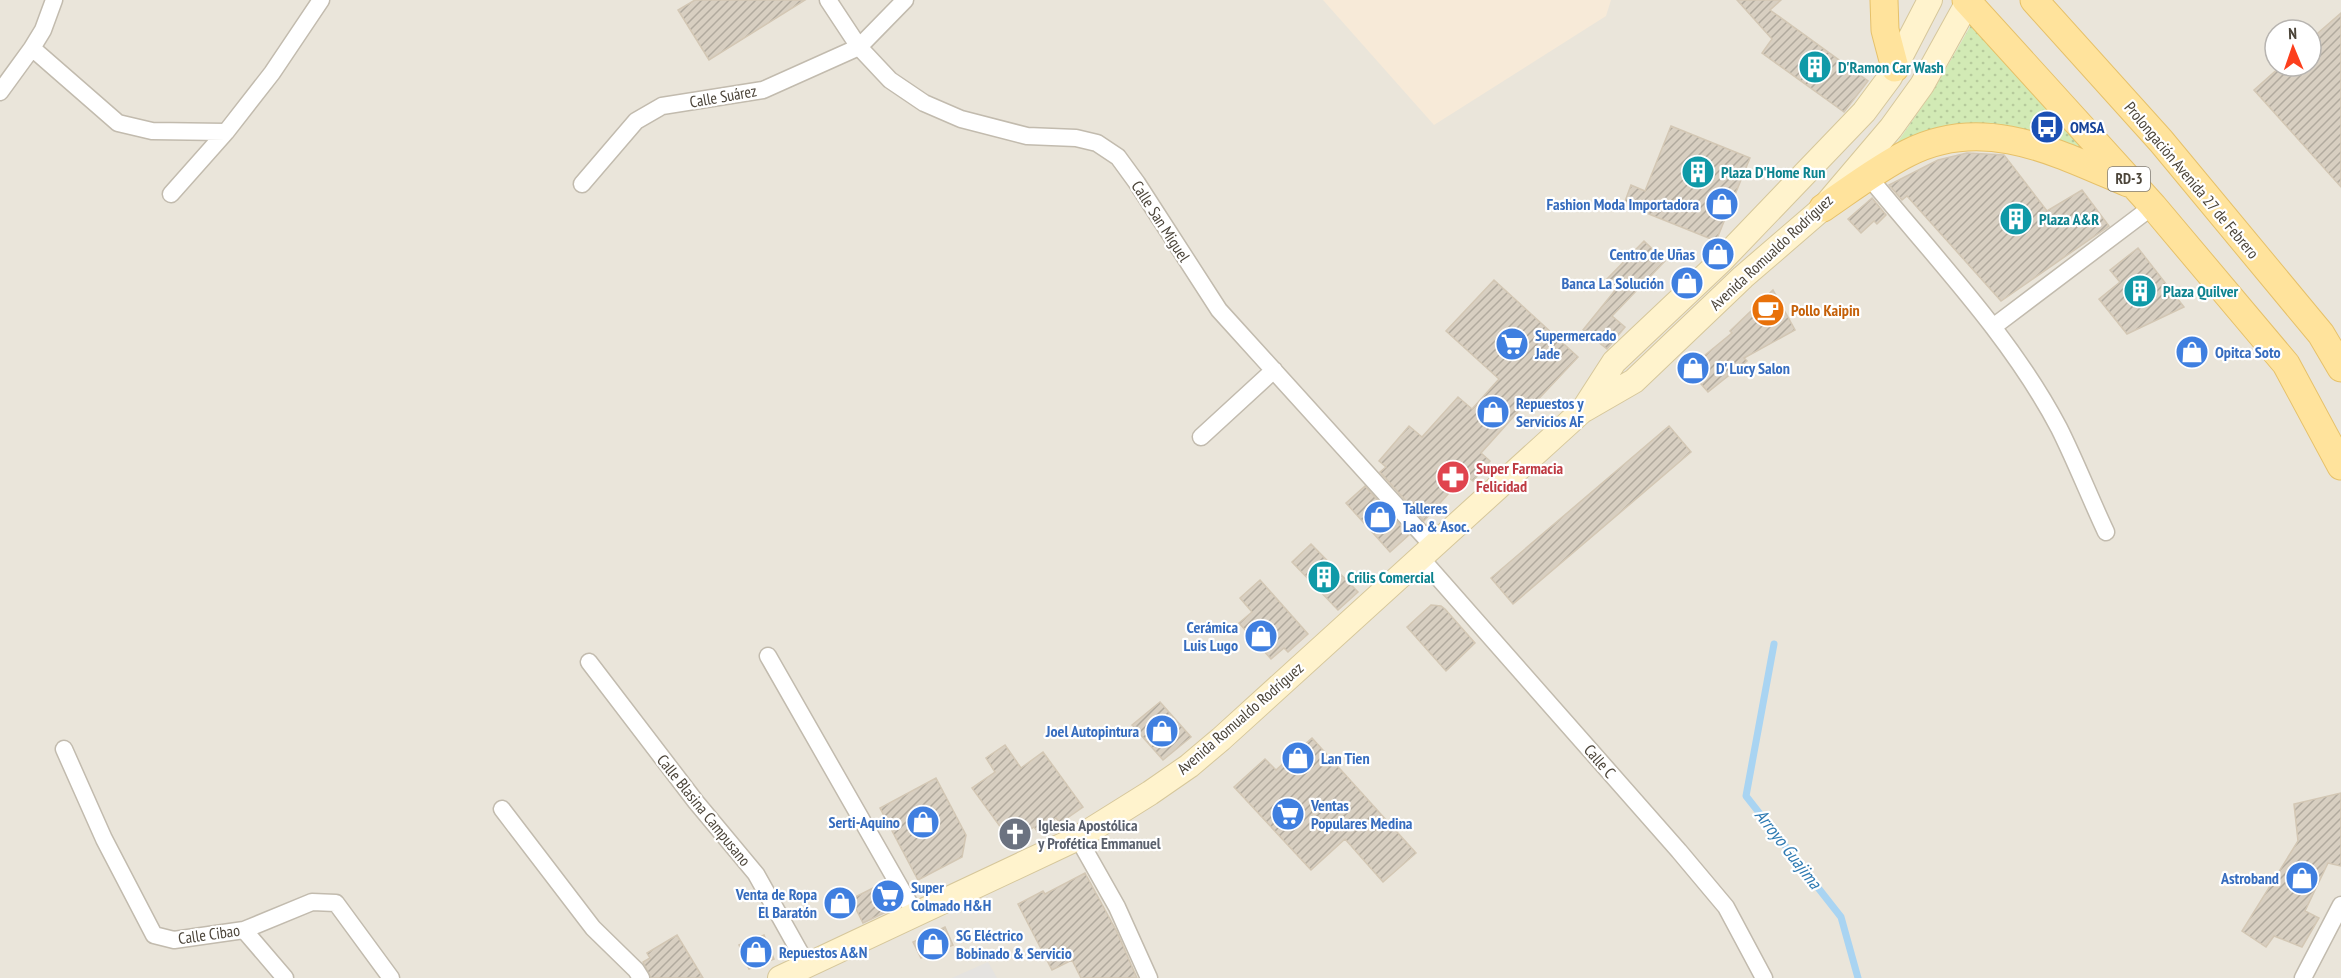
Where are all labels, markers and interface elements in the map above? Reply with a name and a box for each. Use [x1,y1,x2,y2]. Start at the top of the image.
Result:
north arrow [2263,18,2323,78]
text: N [2288,23,2297,43]
building icon: D'Ramon Car Wash [1797,49,1833,85]
place label: D'Ramon Car Wash [1838,57,1944,77]
street label: Calle Suárez [688,80,758,112]
street label: Prolongación Avenida 27 de Febrero [2120,97,2264,263]
bus stop icon: OMSA [2029,109,2065,145]
place label: OMSA [2070,117,2105,137]
building icon: Plaza D'Home Run [1680,154,1716,190]
place label: Plaza D'Home Run [1721,162,1825,182]
road number: RD-3 [2108,167,2150,191]
street label: Calle San Miguel [1127,177,1195,265]
shop icon: Fashion Moda Importadora [1704,186,1740,222]
street label: Avenida Romualdo Rodríguez [1705,190,1837,314]
place label: Fashion Moda Importadora [1546,194,1699,214]
building icon: Plaza A&R [1998,201,2034,237]
place label: Plaza A&R [2039,209,2099,229]
shop icon: Centro de Uñas [1700,236,1736,272]
place label: Centro de Uñas [1609,244,1695,264]
shop icon: Banca La Solución [1669,265,1705,301]
place label: Banca La Solución [1562,273,1664,293]
building icon: Plaza Quilver [2122,273,2158,309]
place label: Plaza Quilver [2163,281,2239,301]
cafe icon: Pollo Kaipin [1750,292,1786,328]
place label: Pollo Kaipin [1791,300,1860,320]
place label: Supermercado Jade [1534,325,1616,363]
supermarket icon: Supermercado Jade [1494,326,1530,362]
shop icon: Opitca Soto [2174,334,2210,370]
place label: Opitca Soto [2215,342,2281,362]
shop icon: D' Lucy Salon [1675,350,1711,386]
place label: D' Lucy Salon [1716,358,1790,378]
place label: Repuestos y Servicios AF [1516,393,1584,431]
shop icon: Repuestos y Servicios AF [1475,394,1511,430]
place label: Super Farmacia Felicidad [1476,458,1564,496]
pharmacy icon: Super Farmacia Felicidad [1435,459,1471,495]
place label: Talleres Lao & Asoc. [1403,498,1470,536]
shop icon: Talleres Lao & Asoc. [1362,499,1398,535]
building icon: Crilis Comercial [1306,559,1342,595]
place label: Crilis Comercial [1347,567,1435,587]
place label: Cerámica Luis Lugo [1183,617,1238,655]
shop icon: Cerámica Luis Lugo [1243,618,1279,654]
street label: Avenida Romualdo Rodríguez [1173,658,1307,778]
shop icon: Joel Autopintura [1144,713,1180,749]
place label: Joel Autopintura [1045,721,1139,741]
shop icon: Lan Tien [1280,740,1316,776]
street label: Calle C [1580,740,1620,782]
place label: Lan Tien [1321,748,1370,768]
street label: Calle Blasina Campusano [653,750,755,870]
place label: Ventas Populares Medina [1310,795,1413,833]
supermarket icon: Ventas Populares Medina [1270,796,1306,832]
shop icon: Serti-Aquino [905,804,941,840]
water label: Arroyo Guajima [1750,804,1827,894]
place label: Serti-Aquino [828,812,900,832]
place label: Iglesia Apostólica y Profética Emmanuel [1037,815,1161,853]
church icon: Iglesia Apostólica y Profética Emmanuel [997,816,1033,852]
shop icon: Astroband [2284,860,2320,896]
place label: Astroband [2220,868,2279,888]
place label: Super Colmado H&H [911,877,991,915]
supermarket icon: Super Colmado H&H [870,878,906,914]
place label: Venta de Ropa El Baratón [735,884,817,922]
shop icon: Venta de Ropa El Baratón [822,885,858,921]
street label: Calle Cibao [177,920,241,948]
place label: SG Eléctrico Bobinado & Servicio [956,925,1072,963]
shop icon: SG Eléctrico Bobinado & Servicio [915,926,951,962]
shop icon: Repuestos A&N [738,934,774,970]
place label: Repuestos A&N [779,942,868,962]

